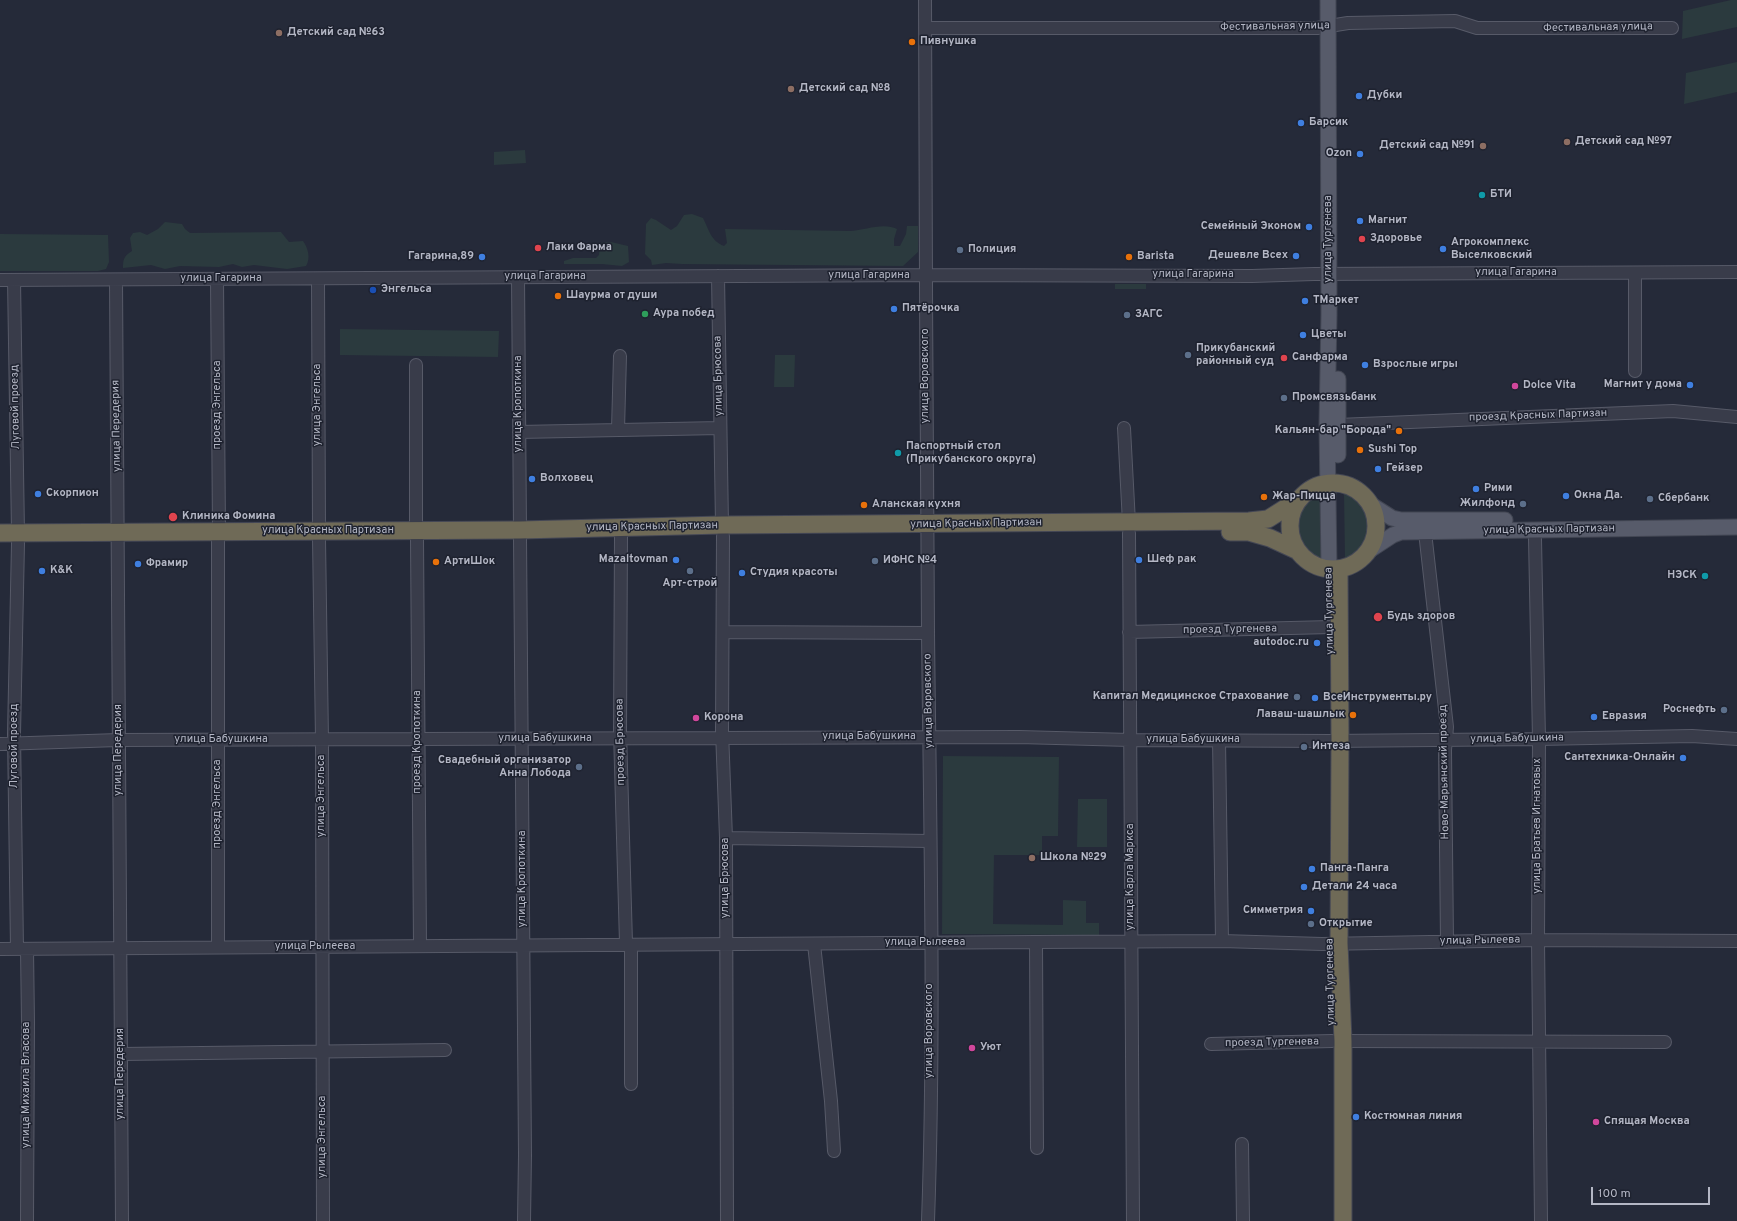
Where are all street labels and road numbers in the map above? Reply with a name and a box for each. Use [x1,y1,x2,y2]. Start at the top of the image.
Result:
street label: Фестивальная улица [1220,19,1330,35]
street label: Фестивальная улица [1543,20,1653,36]
street label: улица Тургенева [1322,195,1336,283]
street label: улица Гагарина [1475,266,1557,280]
street label: улица Гагарина [1152,268,1234,282]
street label: улица Гагарина [828,269,910,283]
street label: улица Гагарина [504,270,586,284]
street label: улица Гагарина [180,272,262,286]
street label: улица Воровского [919,328,933,424]
street label: улица Брюсова [712,336,726,416]
street label: улица Кропоткина [512,356,526,452]
street label: проезд Энгельса [211,360,225,450]
street label: Луговой проезд [9,364,23,450]
street label: улица Энгельса [311,364,325,446]
street label: улица Передерия [110,380,124,472]
street label: проезд Красных Партизан [1469,407,1607,425]
street label: улица Красных Партизан [910,516,1042,532]
street label: улица Красных Партизан [586,519,718,535]
street label: улица Красных Партизан [1483,522,1615,538]
street label: улица Красных Партизан [262,524,394,538]
street label: улица Тургенева [1323,567,1337,655]
street label: проезд Тургенева [1183,623,1277,637]
street label: улица Воровского [922,653,936,749]
street label: проезд Кропоткина [411,690,425,794]
street label: проезд Брюсова [614,698,628,786]
street label: Луговой проезд [8,704,22,788]
street label: улица Передерия [112,704,126,796]
street label: Ново-Марьянский проезд [1437,704,1453,840]
street label: улица Бабушкина [822,730,916,744]
street label: улица Бабушкина [498,732,592,746]
street label: улица Бабушкина [1470,732,1564,746]
street label: улица Бабушкина [174,733,268,747]
street label: улица Бабушкина [1146,733,1240,747]
street label: улица Энгельса [315,755,329,837]
street label: улица Братьев Игнатовых [1531,758,1545,894]
street label: проезд Энгельса [211,759,225,849]
street label: улица Карла Маркса [1124,824,1138,930]
street label: улица Кропоткина [516,831,530,927]
street label: улица Брюсова [719,838,733,918]
street label: улица Рылеева [1440,934,1520,948]
street label: улица Рылеева [885,936,965,950]
street label: улица Тургенева [1324,938,1338,1026]
street label: улица Рылеева [275,940,355,954]
street label: улица Воровского [923,983,937,1079]
street label: улица Михаила Власова [20,1022,34,1148]
street label: улица Передерия [114,1028,128,1120]
street label: проезд Тургенева [1225,1036,1319,1050]
street label: улица Энгельса [316,1096,330,1178]

